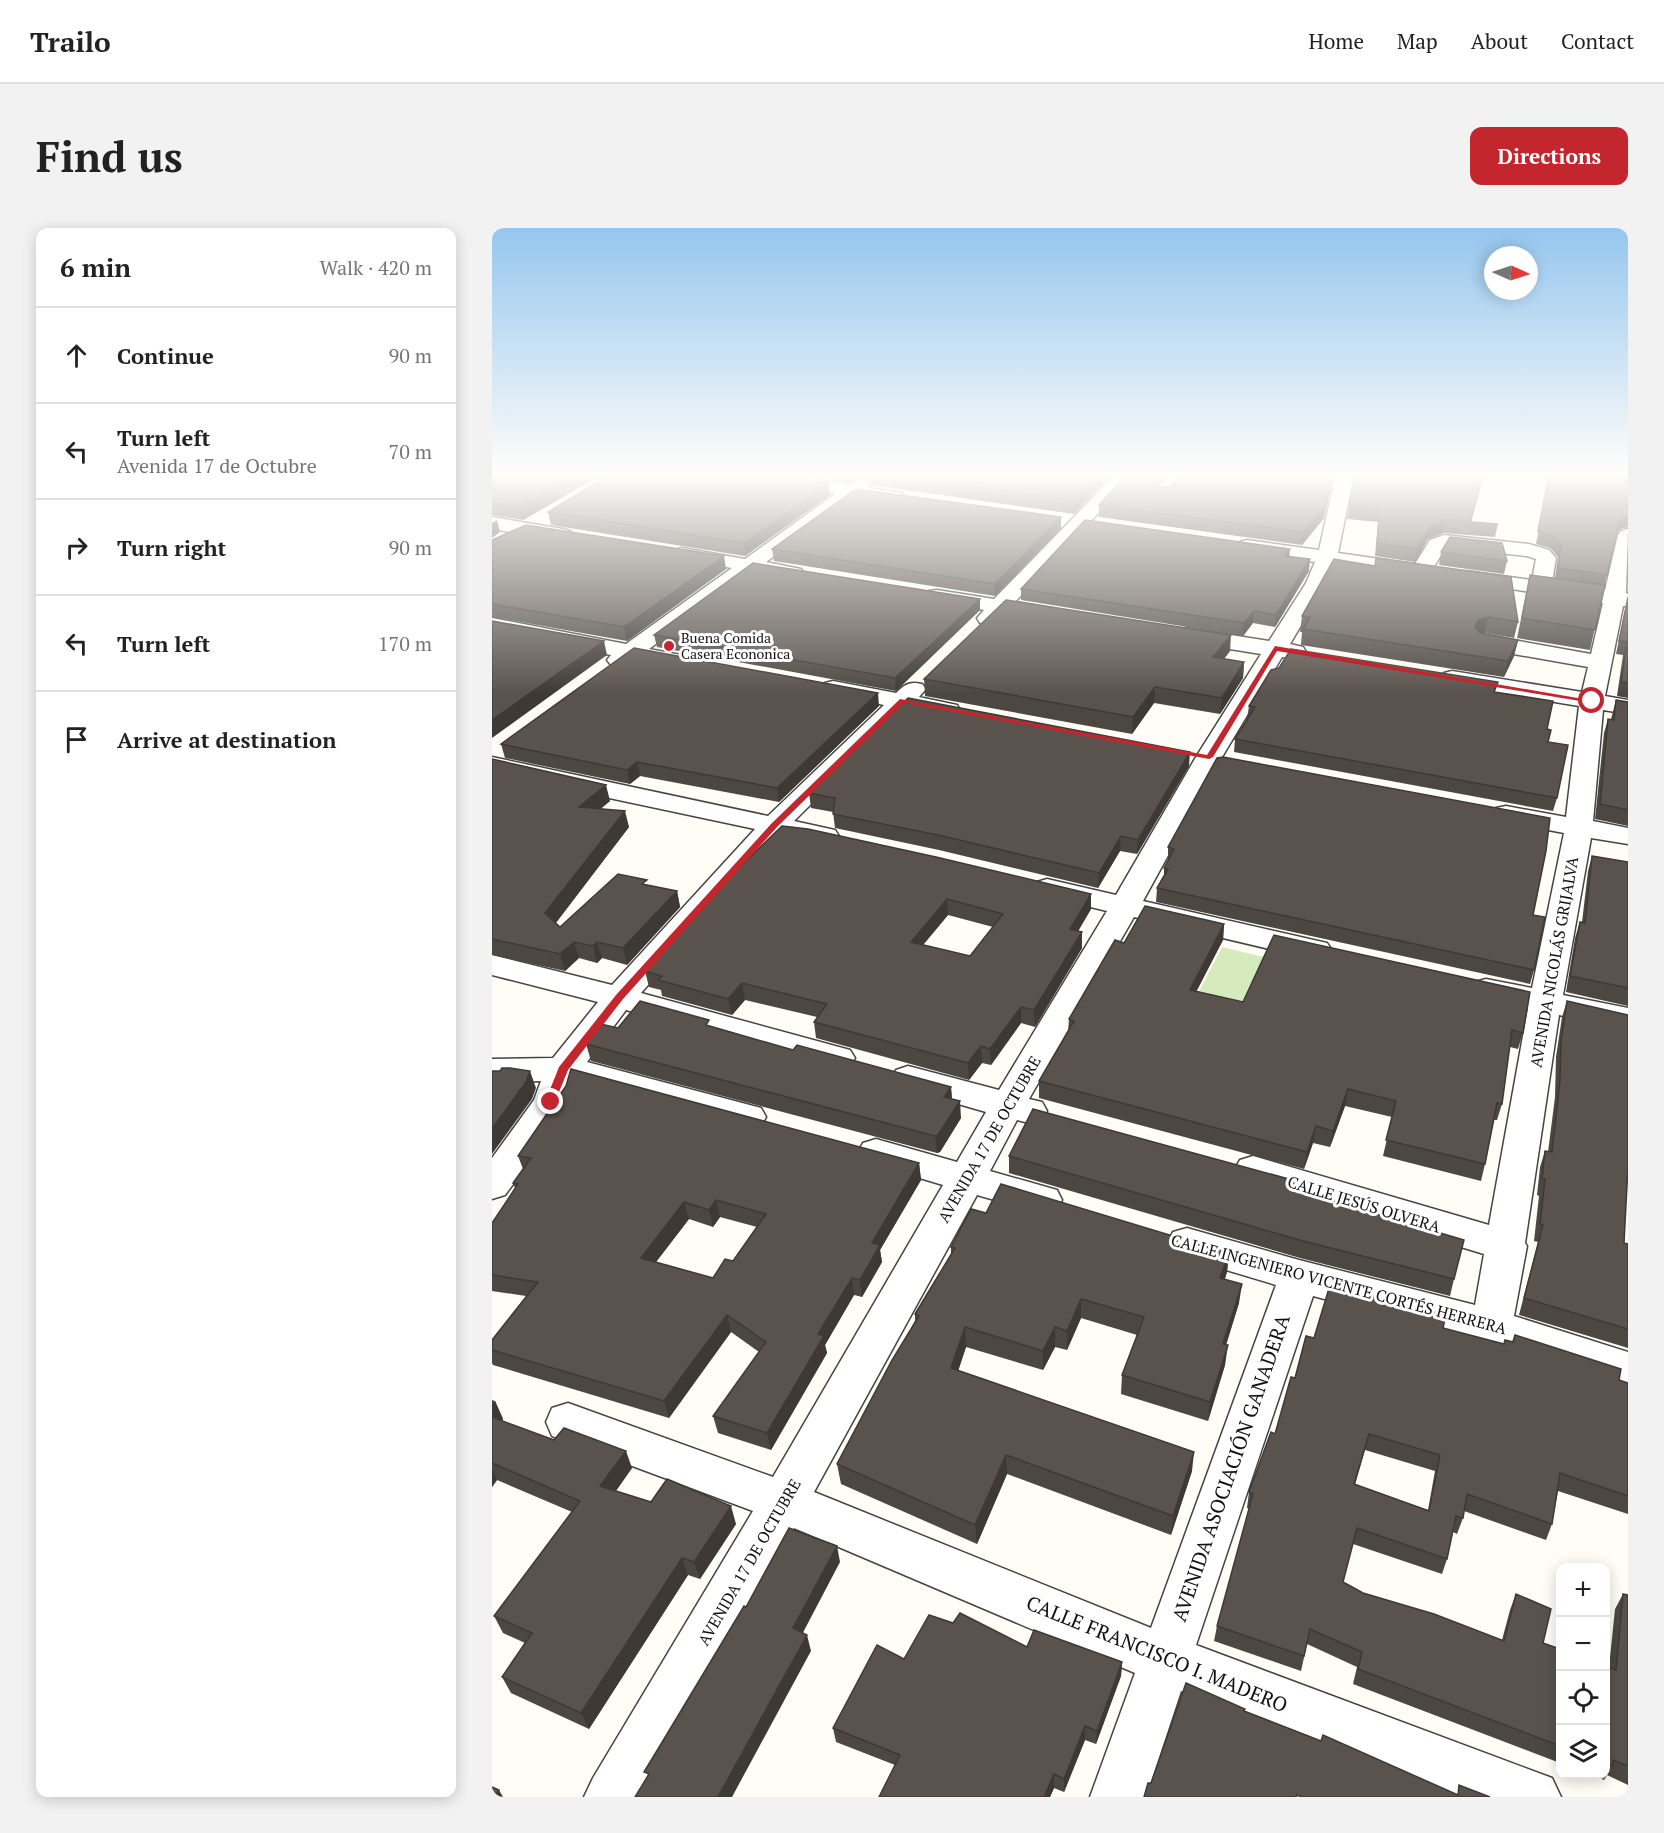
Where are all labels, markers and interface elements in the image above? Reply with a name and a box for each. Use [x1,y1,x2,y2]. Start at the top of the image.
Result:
text: Trailo [30,23,111,60]
text: Home [1308,27,1364,55]
text: Map [1397,27,1438,55]
text: About [1471,27,1528,55]
text: Contact [1561,27,1634,55]
button: Directions [1470,127,1628,185]
text: Find us [36,128,183,184]
north arrow [1484,246,1538,300]
text: 6 min [60,250,131,284]
text: Walk · 420 m [320,254,432,281]
icon: ahead [60,339,93,372]
text: Continue [117,341,214,370]
text: 90 m [389,342,432,369]
text: Turn left [117,423,210,452]
icon: left [60,435,93,468]
text: 70 m [389,438,432,465]
text: Avenida 17 de Octubre [117,452,317,479]
icon: right [60,531,93,564]
text: Turn right [117,533,226,562]
text: 90 m [389,534,432,561]
icon: left [60,627,93,660]
place label: Buena Comida Casera Econonica [681,628,790,663]
text: Turn left [117,629,210,658]
text: 170 m [378,630,432,657]
marker: Buena Comida Casera Econonica [662,639,676,653]
route start [1578,687,1604,713]
icon: arrive [60,723,93,756]
text: Arrive at destination [117,725,336,754]
street label: AVENIDA NICOLÁS GRIJALVA [1525,855,1583,1069]
street label: AVENIDA 17 DE OCTUBRE [932,1052,1046,1226]
route end [537,1088,563,1114]
street label: CALLE JESÚS OLVERA [1285,1170,1443,1238]
street label: CALLE INGENIERO VICENTE CORTÉS HERRERA [1169,1229,1509,1339]
street label: AVENIDA ASOCIACIÓN GANADERA [1165,1310,1296,1625]
street label: AVENIDA 17 DE OCTUBRE [692,1475,806,1649]
map controls [1556,1563,1610,1779]
button: + [1556,1563,1610,1617]
street label: CALLE FRANCISCO I. MADERO [1023,1589,1292,1718]
button: − [1556,1617,1610,1671]
button: locate [1556,1671,1610,1725]
button: layers [1556,1725,1610,1779]

